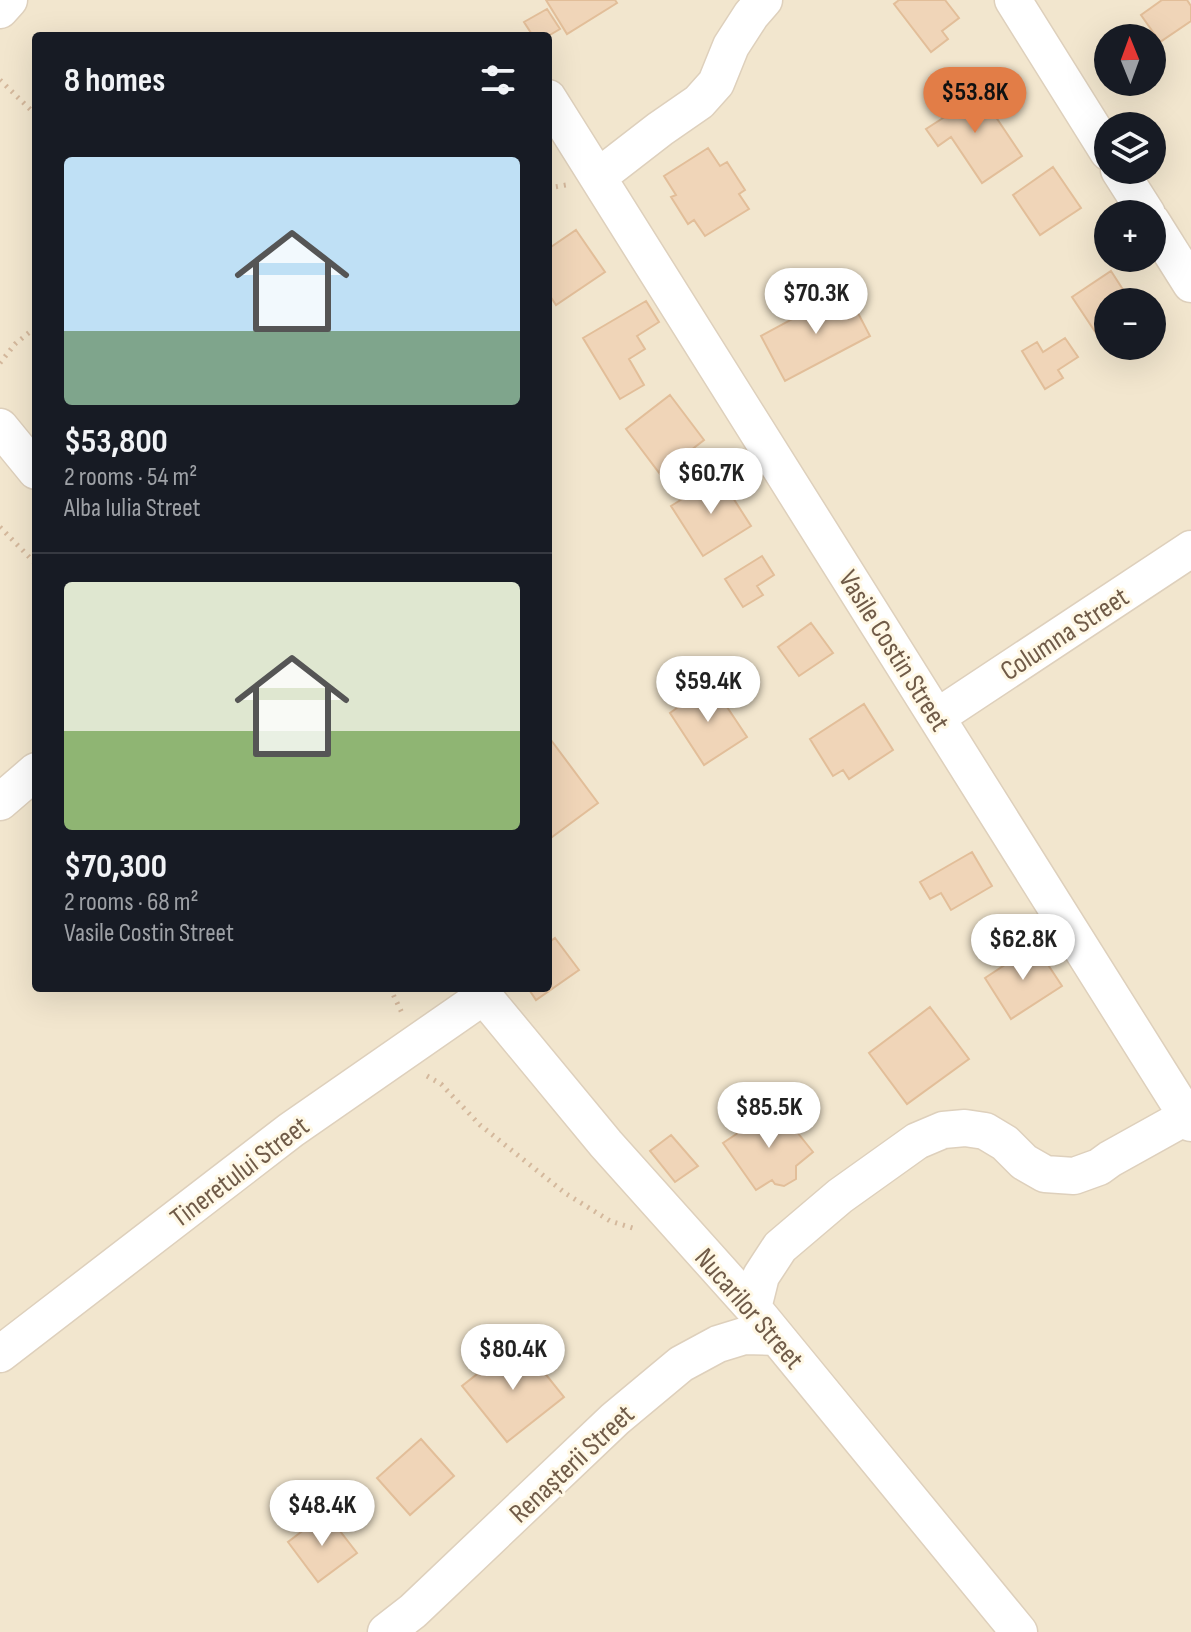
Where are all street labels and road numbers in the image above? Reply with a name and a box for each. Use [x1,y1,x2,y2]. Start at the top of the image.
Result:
street label: Vasile Costin Street [831,564,956,737]
street label: Columna Street [995,581,1135,688]
street label: Tineretului Street [164,1110,316,1235]
street label: Nucarilor Street [687,1242,810,1376]
street label: Renașterii Street [503,1398,641,1530]

